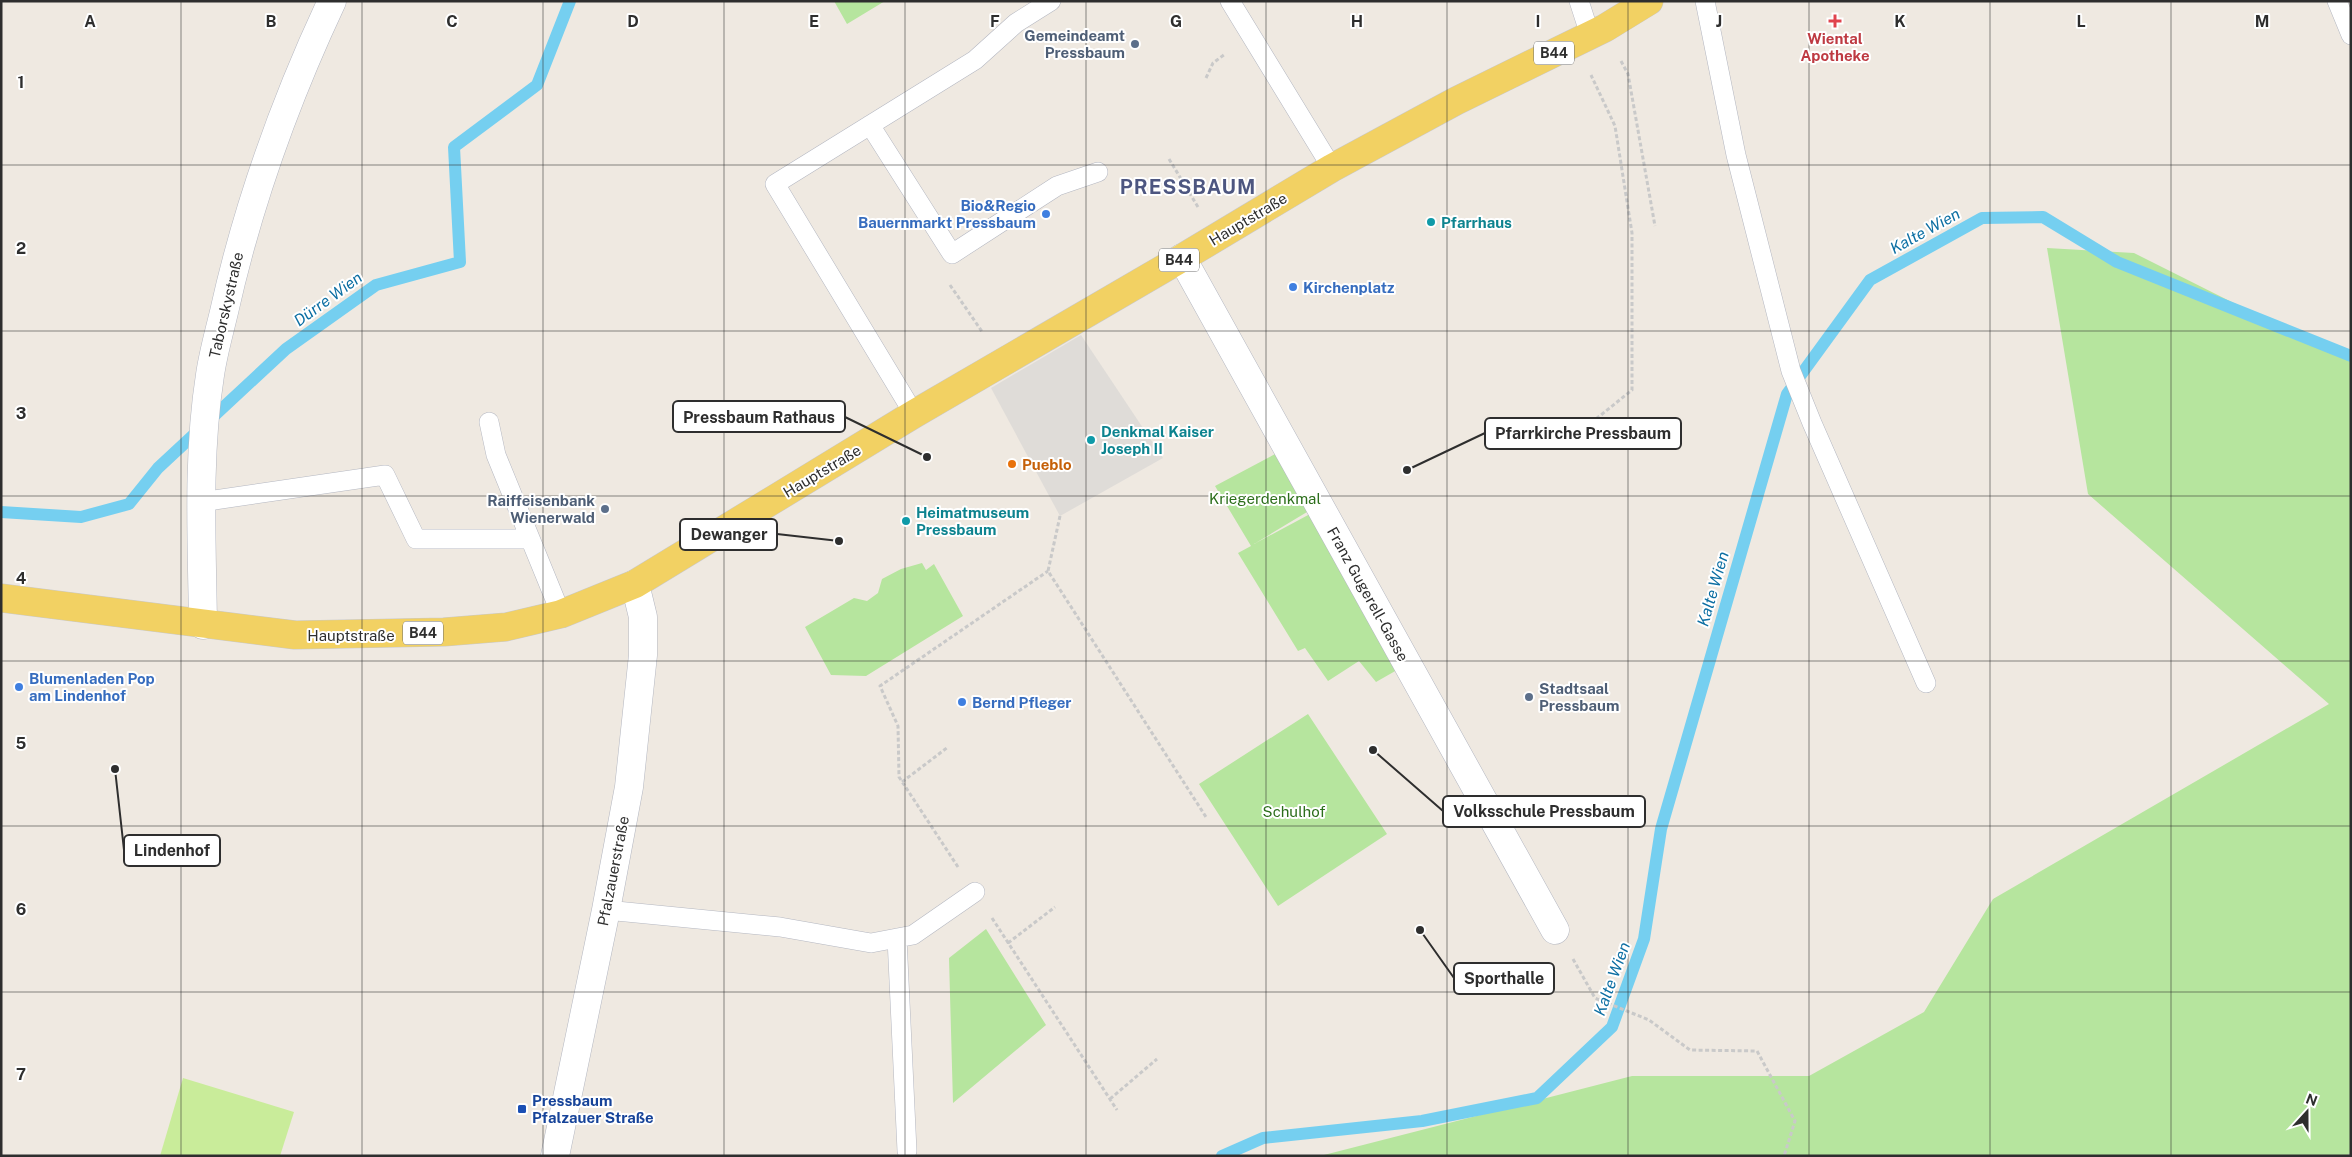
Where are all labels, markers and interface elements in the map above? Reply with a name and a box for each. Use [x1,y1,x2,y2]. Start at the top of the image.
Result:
text: A [84,12,96,31]
text: B [266,12,277,31]
text: C [446,12,458,31]
text: D [627,12,639,31]
text: E [809,12,819,31]
text: F [990,12,1000,31]
text: G [1170,12,1182,31]
text: H [1351,12,1363,31]
text: I [1536,12,1540,31]
text: J [1716,12,1722,31]
text: K [1894,12,1906,31]
text: L [2076,12,2086,31]
text: M [2255,12,2269,31]
marker: Wiental Apotheke [1829,15,1841,27]
place label: Gemeindeamt Pressbaum [1024,27,1125,61]
place label: Wiental Apotheke [1800,30,1870,64]
marker: Gemeindeamt Pressbaum [1129,38,1141,50]
road number: B44 [1534,42,1574,64]
text: 1 [18,73,24,92]
district label: PRESSBAUM [1120,175,1256,199]
street label: Hauptstraße [1206,189,1290,249]
place label: Bio&Regio Bauernmarkt Pressbaum [858,197,1036,231]
water label: Kalte Wien [1887,204,1963,258]
marker: Bio&Regio Bauernmarkt Pressbaum [1040,208,1052,220]
place label: Pfarrhaus [1441,214,1512,231]
marker: Pfarrhaus [1425,216,1437,228]
text: 2 [16,239,26,258]
road number: B44 [1159,248,1199,272]
street label: Taborskystraße [206,250,246,360]
water label: Dürre Wien [290,268,366,330]
place label: Kirchenplatz [1303,279,1394,296]
marker: Kirchenplatz [1287,281,1299,293]
callout: Pressbaum Rathaus [673,401,845,432]
text: 3 [16,404,26,423]
text: Pressbaum Rathaus [683,408,835,427]
callout: Pfarrkirche Pressbaum [1485,418,1681,449]
place label: Denkmal Kaiser Joseph II [1101,423,1214,457]
text: Pfarrkirche Pressbaum [1495,424,1671,443]
marker: Denkmal Kaiser Joseph II [1085,434,1097,446]
street label: Hauptstraße [780,441,864,501]
place label: Pueblo [1022,456,1072,473]
marker: Pueblo [1006,458,1018,470]
park label: Kriegerdenkmal [1209,490,1321,507]
place label: Raiffeisenbank Wienerwald [487,492,595,526]
marker: Raiffeisenbank Wienerwald [599,503,611,515]
place label: Heimatmuseum Pressbaum [916,504,1029,538]
marker: Heimatmuseum Pressbaum [900,515,912,527]
callout: Dewanger [680,519,777,550]
street label: Franz Gugerell-Gasse [1324,524,1412,664]
text: Dewanger [690,525,768,544]
water label: Kalte Wien [1693,549,1733,629]
text: 4 [16,569,27,588]
road number: B44 [403,622,443,644]
street label: Hauptstraße [307,627,395,644]
place label: Blumenladen Pop am Lindenhof [29,670,155,704]
place label: Stadtsaal Pressbaum [1539,680,1619,714]
marker: Blumenladen Pop am Lindenhof [13,681,25,693]
marker: Stadtsaal Pressbaum [1523,691,1535,703]
place label: Bernd Pfleger [972,694,1072,711]
marker: Bernd Pfleger [956,696,968,708]
text: 5 [16,734,27,753]
callout: Volksschule Pressbaum [1443,796,1645,827]
text: Volksschule Pressbaum [1453,802,1635,821]
park label: Schulhof [1263,803,1325,820]
street label: Pfalzauerstraße [594,815,632,927]
callout: Lindenhof [124,835,220,866]
text: Lindenhof [134,841,211,860]
text: 6 [16,900,26,919]
water label: Kalte Wien [1590,939,1634,1018]
callout: Sporthalle [1454,963,1554,994]
text: Sporthalle [1464,969,1544,988]
text: 7 [16,1065,26,1084]
north arrow [2282,1087,2332,1137]
text: N [2304,1090,2320,1109]
place label: Pressbaum Pfalzauer Straße [532,1092,654,1126]
marker: Pressbaum Pfalzauer Straße [516,1103,528,1115]

